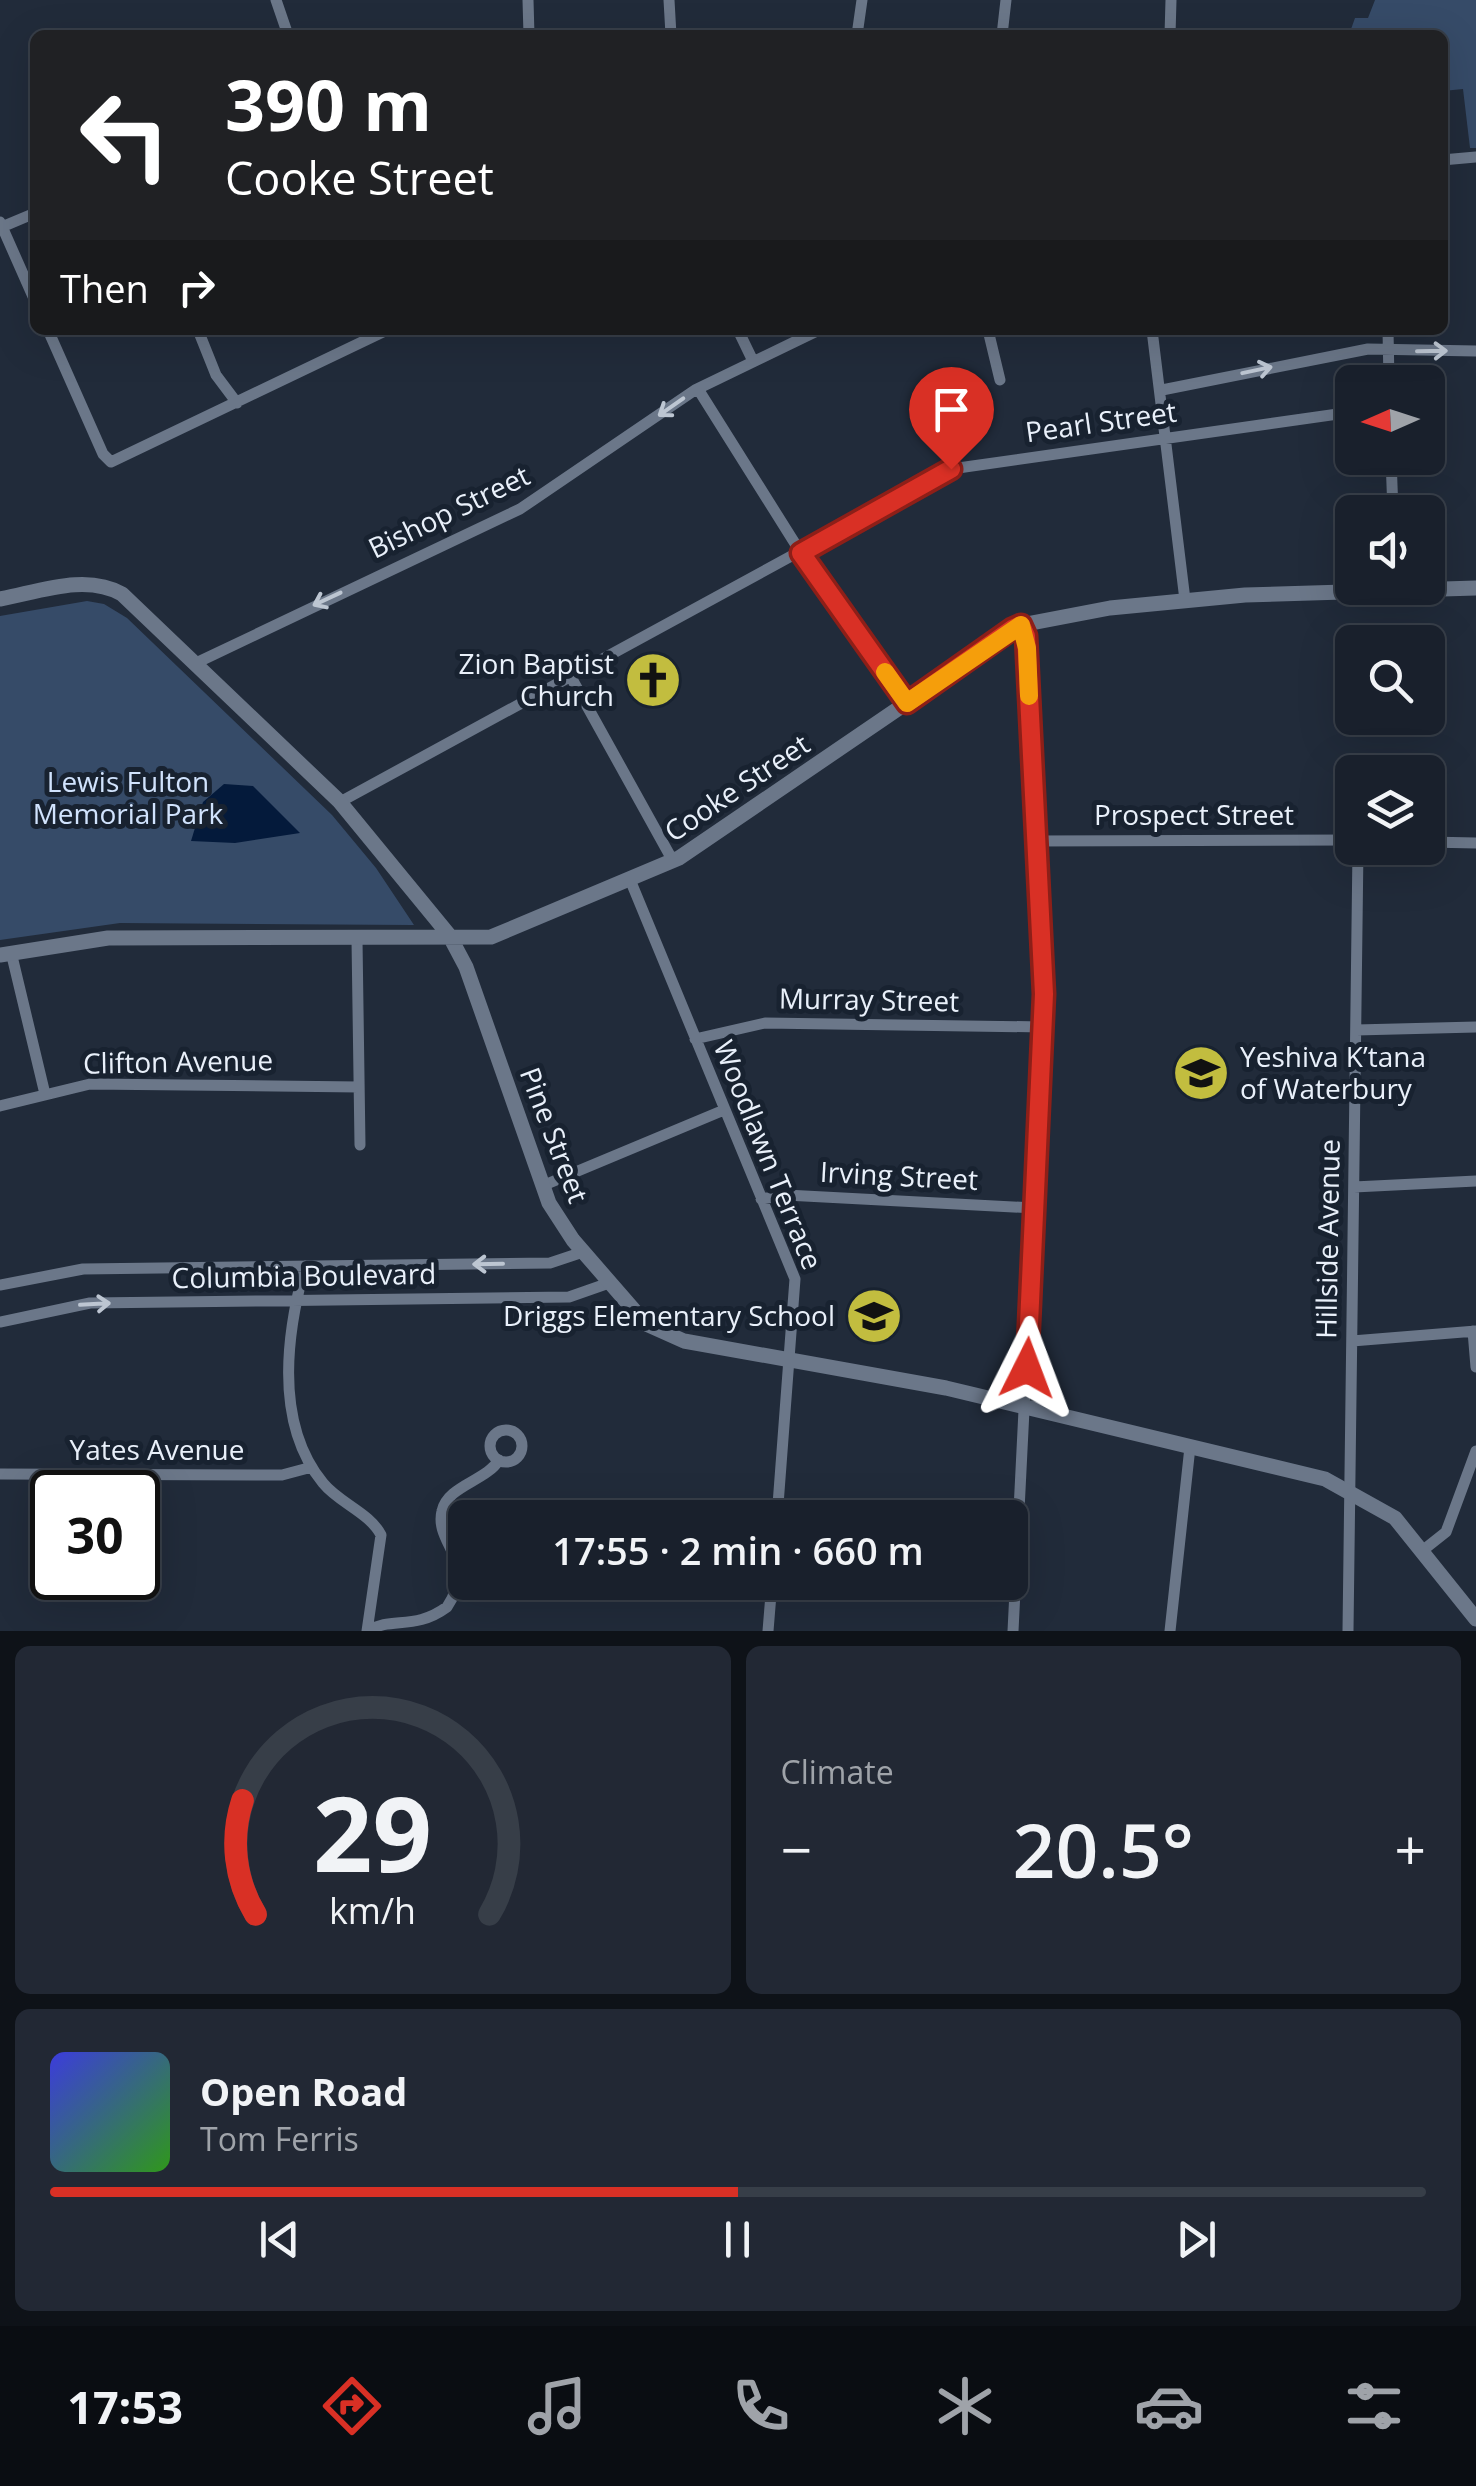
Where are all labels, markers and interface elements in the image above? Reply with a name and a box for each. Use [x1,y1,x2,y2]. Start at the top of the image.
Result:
text: 390 m [225,56,432,152]
icon: left [60,70,190,200]
text: Cooke Street [225,147,494,208]
icon: right [169,260,224,315]
text: Then [60,262,149,314]
one-way arrow [1416,342,1448,361]
one-way arrow [1240,359,1272,378]
north arrow [1335,365,1445,475]
map controls [1335,365,1445,865]
pin [909,367,994,470]
icon: arrive [924,382,979,437]
street label: Pearl Street [1023,392,1179,450]
one-way arrow [657,396,685,417]
street label: Bishop Street [362,456,536,567]
button: sound [1335,495,1445,605]
one-way arrow [312,591,343,609]
button: search [1335,625,1445,735]
place label: Zion Baptist Church [458,644,614,714]
church icon: Zion Baptist Church [623,650,683,710]
street label: Cooke Street [656,725,816,850]
button: layers [1335,755,1445,865]
park label: Lewis Fulton Memorial Park [33,762,224,832]
street label: Prospect Street [1094,795,1294,833]
street label: Murray Street [779,978,960,1020]
street label: Woodlawn Terrace [706,1034,832,1275]
place label: Yeshiva K’tana of Waterbury [1240,1037,1426,1107]
street label: Clifton Avenue [83,1040,273,1082]
school or university icon: Yeshiva K’tana of Waterbury [1171,1043,1231,1103]
street label: Pine Street [512,1061,598,1208]
street label: Hillside Avenue [1306,1139,1348,1339]
street label: Irving Street [819,1152,979,1198]
street label: Columbia Boulevard [171,1254,437,1296]
one-way arrow [472,1254,504,1273]
school or university icon: Driggs Elementary School [844,1286,904,1346]
one-way arrow [79,1294,111,1313]
place label: Driggs Elementary School [503,1296,835,1334]
position arrow [975,1316,1079,1420]
street label: Yates Avenue [69,1430,245,1468]
speed limit sign: 30 [30,1470,160,1600]
text: 17:55 · 2 min · 660 m [552,1524,924,1576]
text: Climate [781,1750,894,1793]
text: 29 [313,1761,432,1902]
text: 20.5° [1013,1798,1194,1900]
text: − [781,1811,812,1886]
text: + [1395,1811,1426,1886]
text: km/h [329,1886,416,1934]
text: Open Road [200,2065,407,2117]
text: Tom Ferris [200,2117,359,2160]
icon: previous [252,2212,307,2267]
icon: pause [710,2212,765,2267]
icon: next [1169,2212,1224,2267]
icon: directions [317,2371,387,2441]
icon: music [522,2371,592,2441]
icon: phone [726,2371,796,2441]
icon: climate [930,2371,1000,2441]
icon: car [1134,2371,1204,2441]
icon: filters [1339,2371,1409,2441]
text: 17:53 [67,2376,183,2437]

